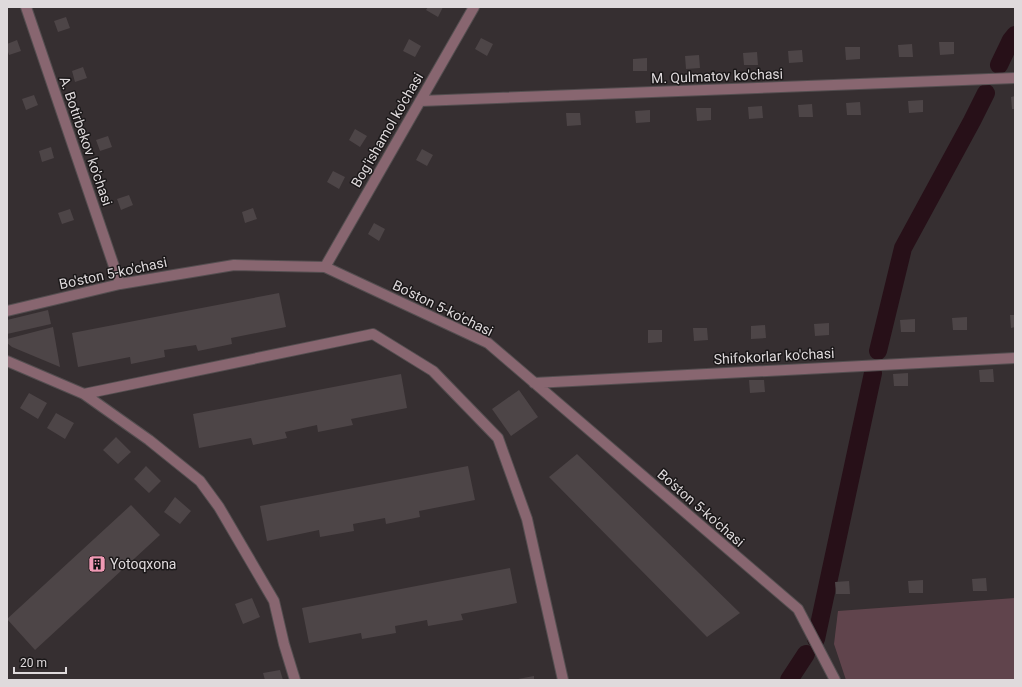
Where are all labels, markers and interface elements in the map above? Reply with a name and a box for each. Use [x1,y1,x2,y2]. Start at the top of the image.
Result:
street label: M. Qulmatov ko'chasi [651,66,783,86]
street label: Bog'ishamol ko'chasi [348,70,426,190]
street label: A. Botirbekov ko'chasi [56,74,116,208]
street label: Bo'ston 5-ko'chasi [58,254,168,292]
street label: Bo'ston 5-ko'chasi [390,277,496,339]
street label: Shifokorlar ko'chasi [713,345,835,367]
street label: Bo'ston 5-ko'chasi [654,466,748,550]
building icon: Yotoqxona [87,554,107,574]
place label: Yotoqxona [110,556,176,572]
scale bar [14,649,66,675]
text: 20 m [20,656,47,670]

